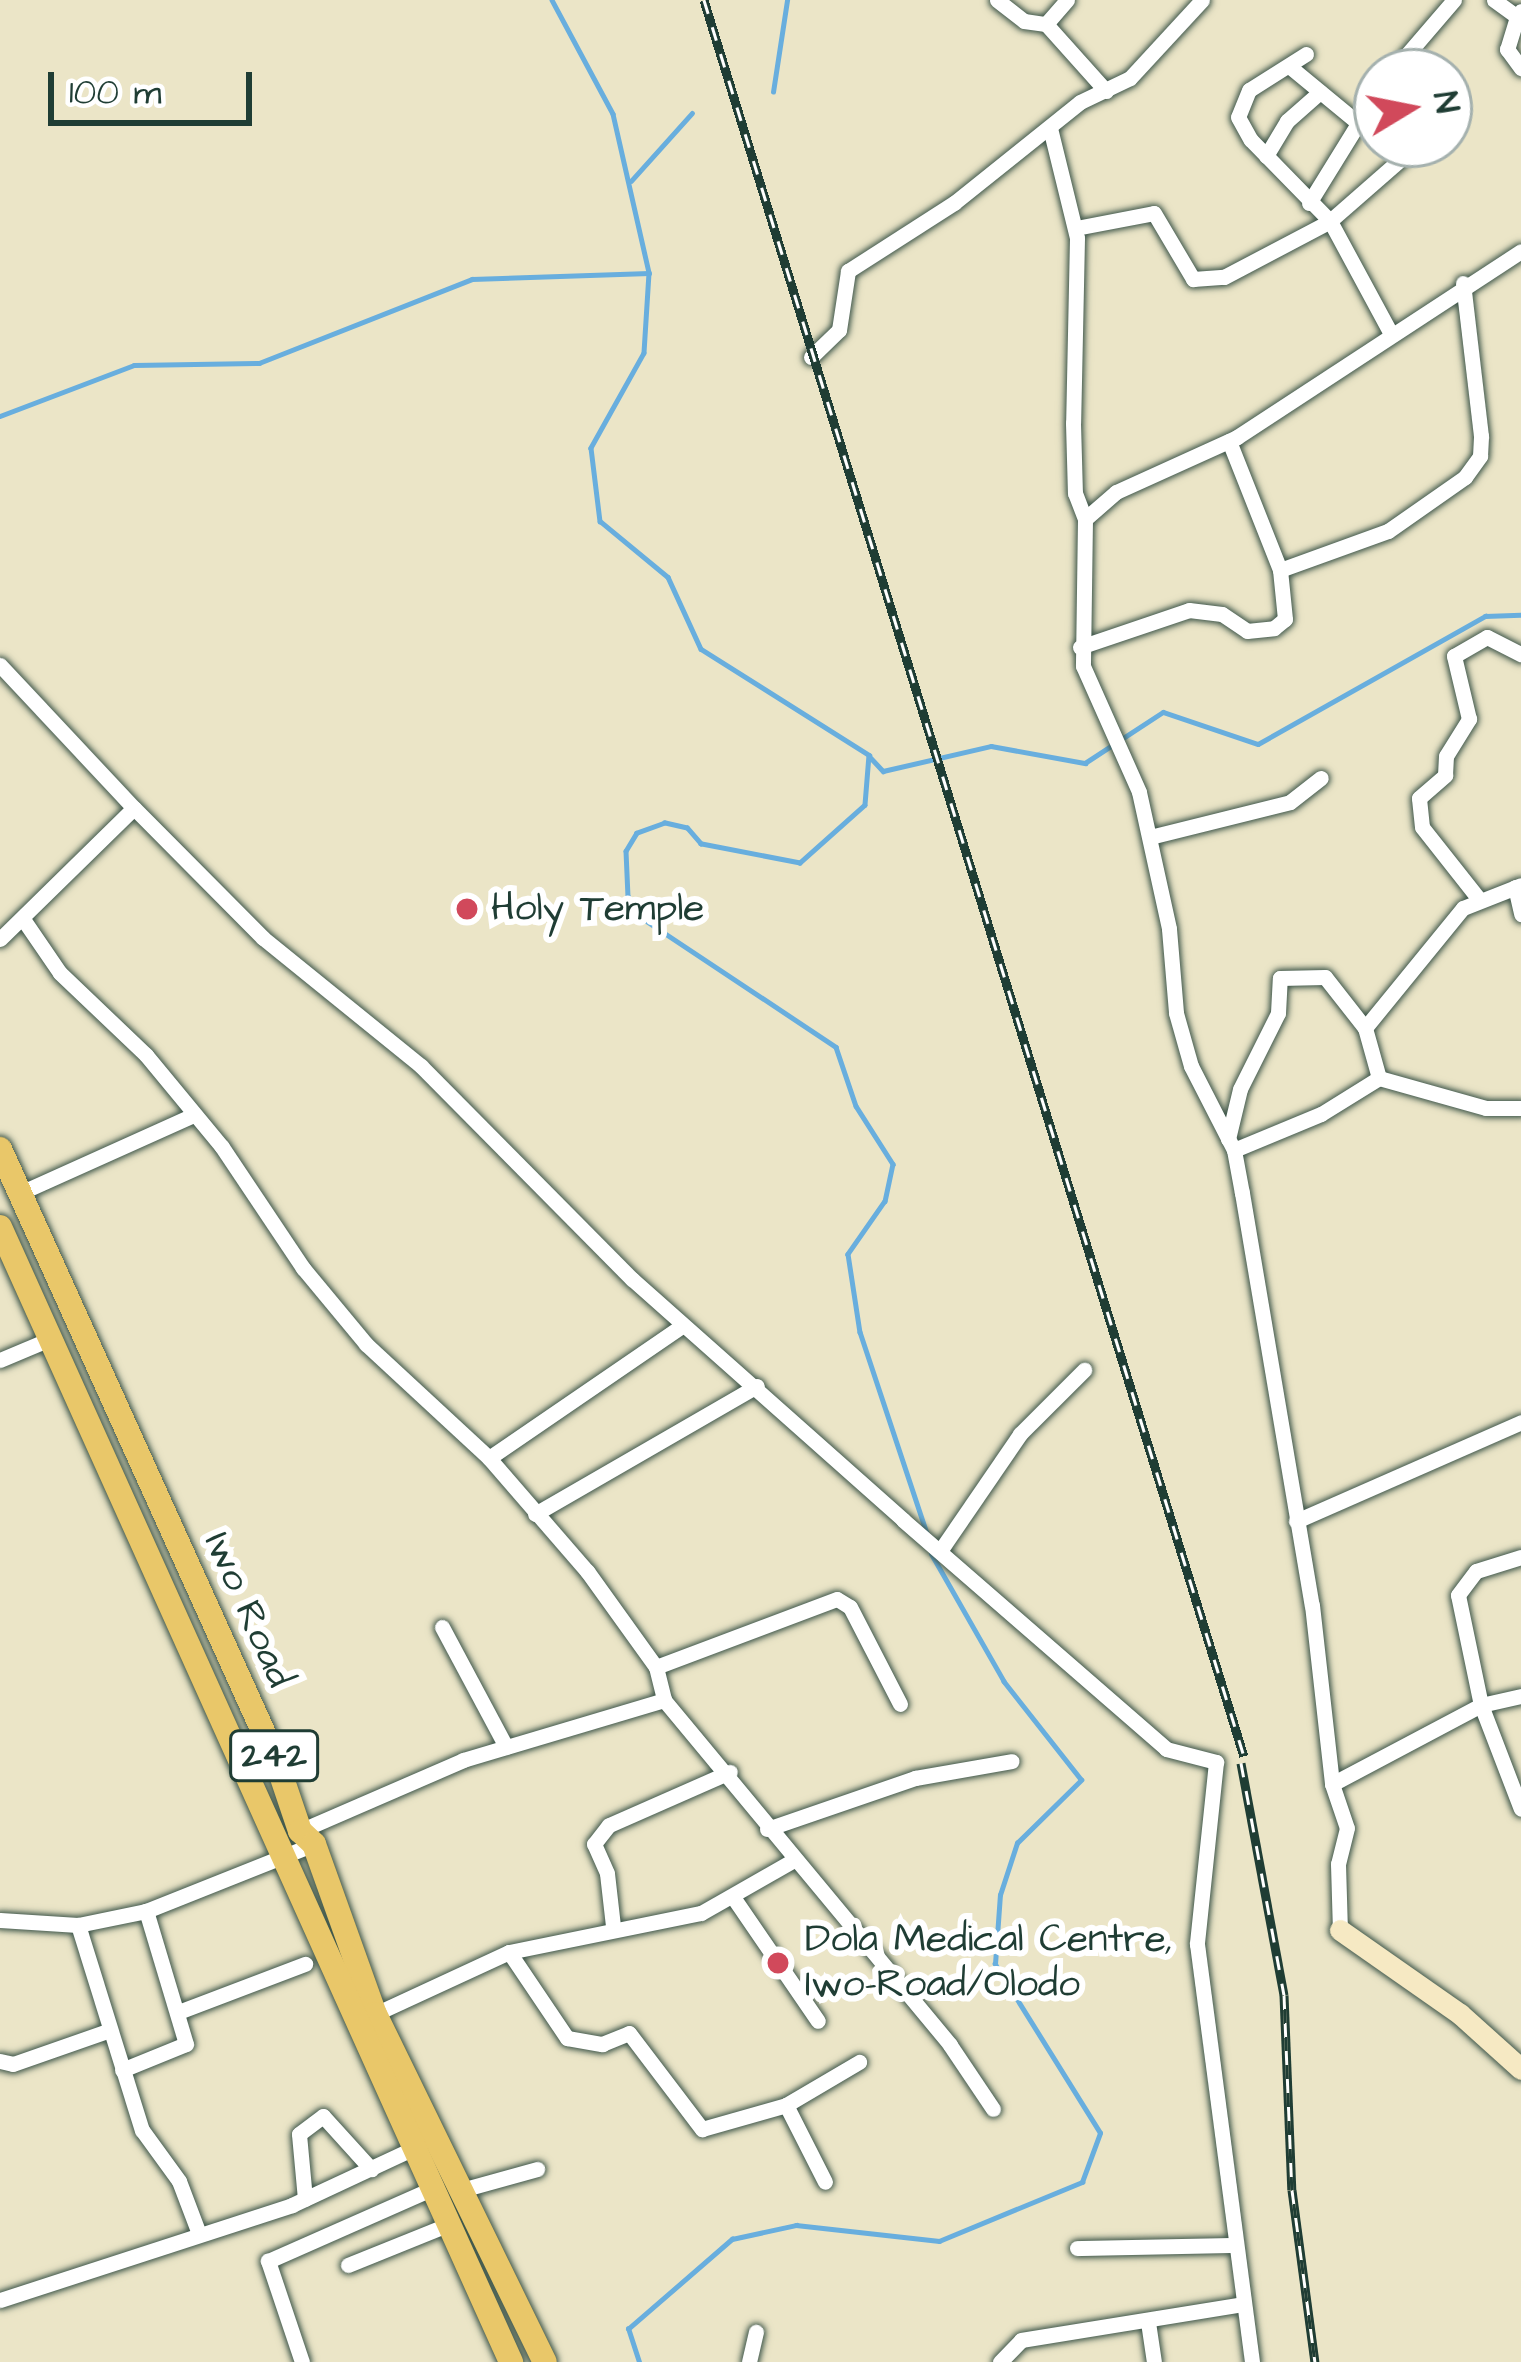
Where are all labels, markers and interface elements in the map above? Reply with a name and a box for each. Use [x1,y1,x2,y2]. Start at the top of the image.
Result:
scale bar [54,48,258,122]
north arrow [1353,48,1473,168]
text: 100 m [69,67,161,118]
text: N [1421,88,1470,116]
place label: Holy Temple [491,886,704,932]
marker: Holy Temple [454,896,480,922]
street label: Iwo Road [193,1525,303,1695]
road number: 242 [229,1726,319,1786]
place label: Dola Medical Centre, Iwo-Road/Olodo [805,1918,1173,2009]
marker: Dola Medical Centre, Iwo-Road/Olodo [762,1947,794,1979]

